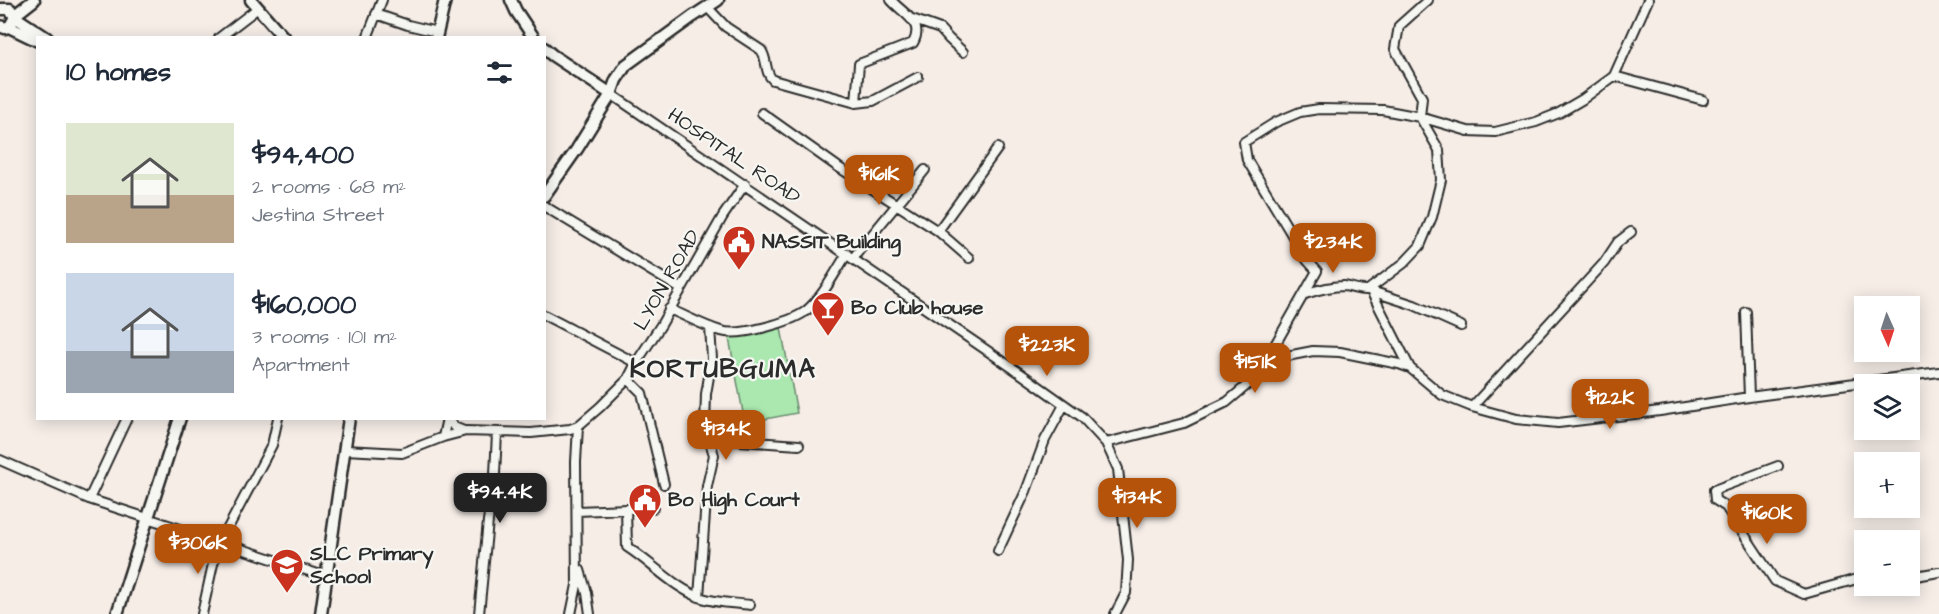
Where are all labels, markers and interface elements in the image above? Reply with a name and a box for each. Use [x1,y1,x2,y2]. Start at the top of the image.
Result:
text: 10 homes [66,54,171,90]
icon: filters [483,56,516,89]
street label: HOSPITAL ROAD [662,101,806,211]
text: $94,400 [252,137,354,173]
icon: home [114,147,186,219]
pin: $161K [837,155,921,206]
text: $161K [859,160,899,188]
text: 2 rooms · 68 m² [252,173,406,201]
text: Jestina Street [252,201,384,229]
pin: $234K [1291,223,1375,274]
public building icon: NASSIT Building [721,224,757,271]
street label: LYON ROAD [627,225,707,335]
place label: NASSIT Building [762,228,901,257]
text: $234K [1304,228,1362,256]
text: $160,000 [252,287,356,323]
bar icon: Bo Club house [810,290,846,337]
place label: Bo Club house [851,294,984,322]
north arrow [1854,296,1920,362]
map controls [1854,296,1920,596]
icon: home [114,297,186,369]
text: 3 rooms · 101 m² [252,323,397,351]
pin: $223K [1005,326,1089,377]
text: $223K [1019,331,1075,359]
pin: $151K [1213,343,1297,394]
text: $151K [1234,348,1276,376]
text: Apartment [252,351,350,379]
district label: KORTUBGUMA [630,351,816,387]
button: layers [1854,374,1920,440]
pin: $122K [1568,379,1652,430]
text: $122K [1586,384,1634,412]
pin: $134K [684,410,768,461]
text: $134K [701,415,751,443]
button: + [1854,452,1920,518]
pin: $94.4K [451,473,549,524]
text: $94.4K [468,478,532,506]
pin: $134K [1095,478,1179,529]
public building icon: Bo High Court [627,482,663,529]
text: $134K [1112,483,1162,511]
place label: Bo High Court [668,486,800,515]
pin: $160K [1725,494,1809,545]
text: $160K [1742,499,1792,527]
pin: $306K [156,524,240,575]
text: $306K [169,529,227,557]
button: − [1854,530,1920,596]
place label: SLC Primary School [309,540,433,591]
school or university icon: SLC Primary School [269,547,305,594]

